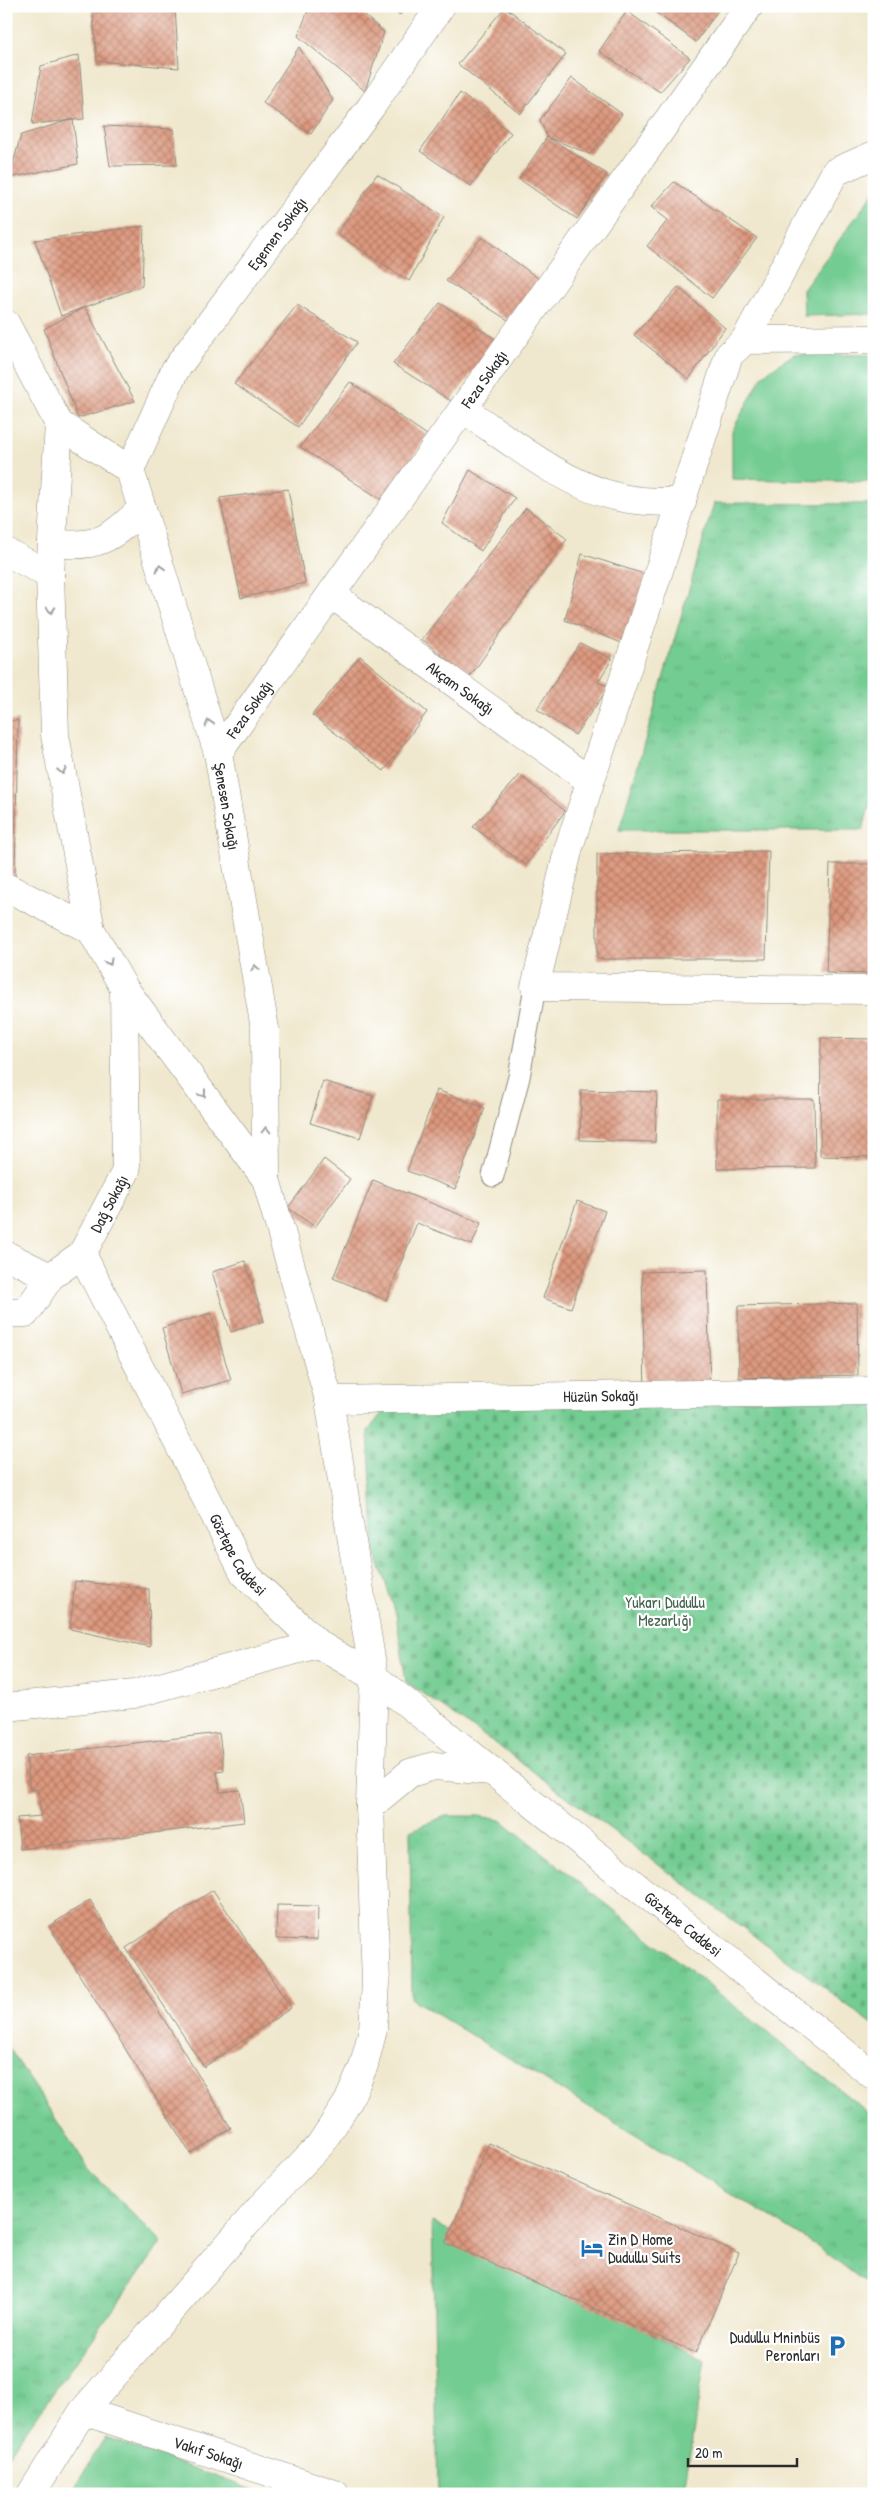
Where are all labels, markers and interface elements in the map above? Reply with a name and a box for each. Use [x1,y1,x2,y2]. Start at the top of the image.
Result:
street label: Egemen Sokağı [242,192,311,275]
street label: Feza Sokağı [455,345,512,413]
one-way arrow [156,564,166,572]
one-way arrow [46,606,57,614]
street label: Akçam Sokağı [422,656,499,720]
street label: Feza Sokağı [220,675,278,743]
one-way arrow [204,719,214,727]
street label: Şenesen Sokağı [209,761,245,852]
one-way arrow [56,767,66,776]
one-way arrow [103,956,113,965]
one-way arrow [250,964,260,973]
one-way arrow [197,1088,206,1098]
one-way arrow [261,1126,271,1134]
street label: Dağ Sokağı [85,1171,133,1236]
street label: Hüzün Sokağı [563,1384,639,1407]
street label: Göztepe Caddesi [205,1510,272,1600]
park label: Yukarı Dudullu Mezarlığı [625,1591,705,1631]
street label: Göztepe Caddesi [640,1886,727,1962]
place label: Zin D Home Dudullu Suits [608,2228,681,2268]
hotel icon: Zin D Home Dudullu Suits [579,2235,605,2261]
place label: Dudullu Mninbüs Peronları [730,2326,820,2366]
parking icon: Dudullu Mninbüs Peronları [824,2333,850,2359]
street label: Vakıf Sokağı [171,2431,246,2474]
scale bar [688,2435,796,2467]
text: 20 m [695,2442,722,2463]

